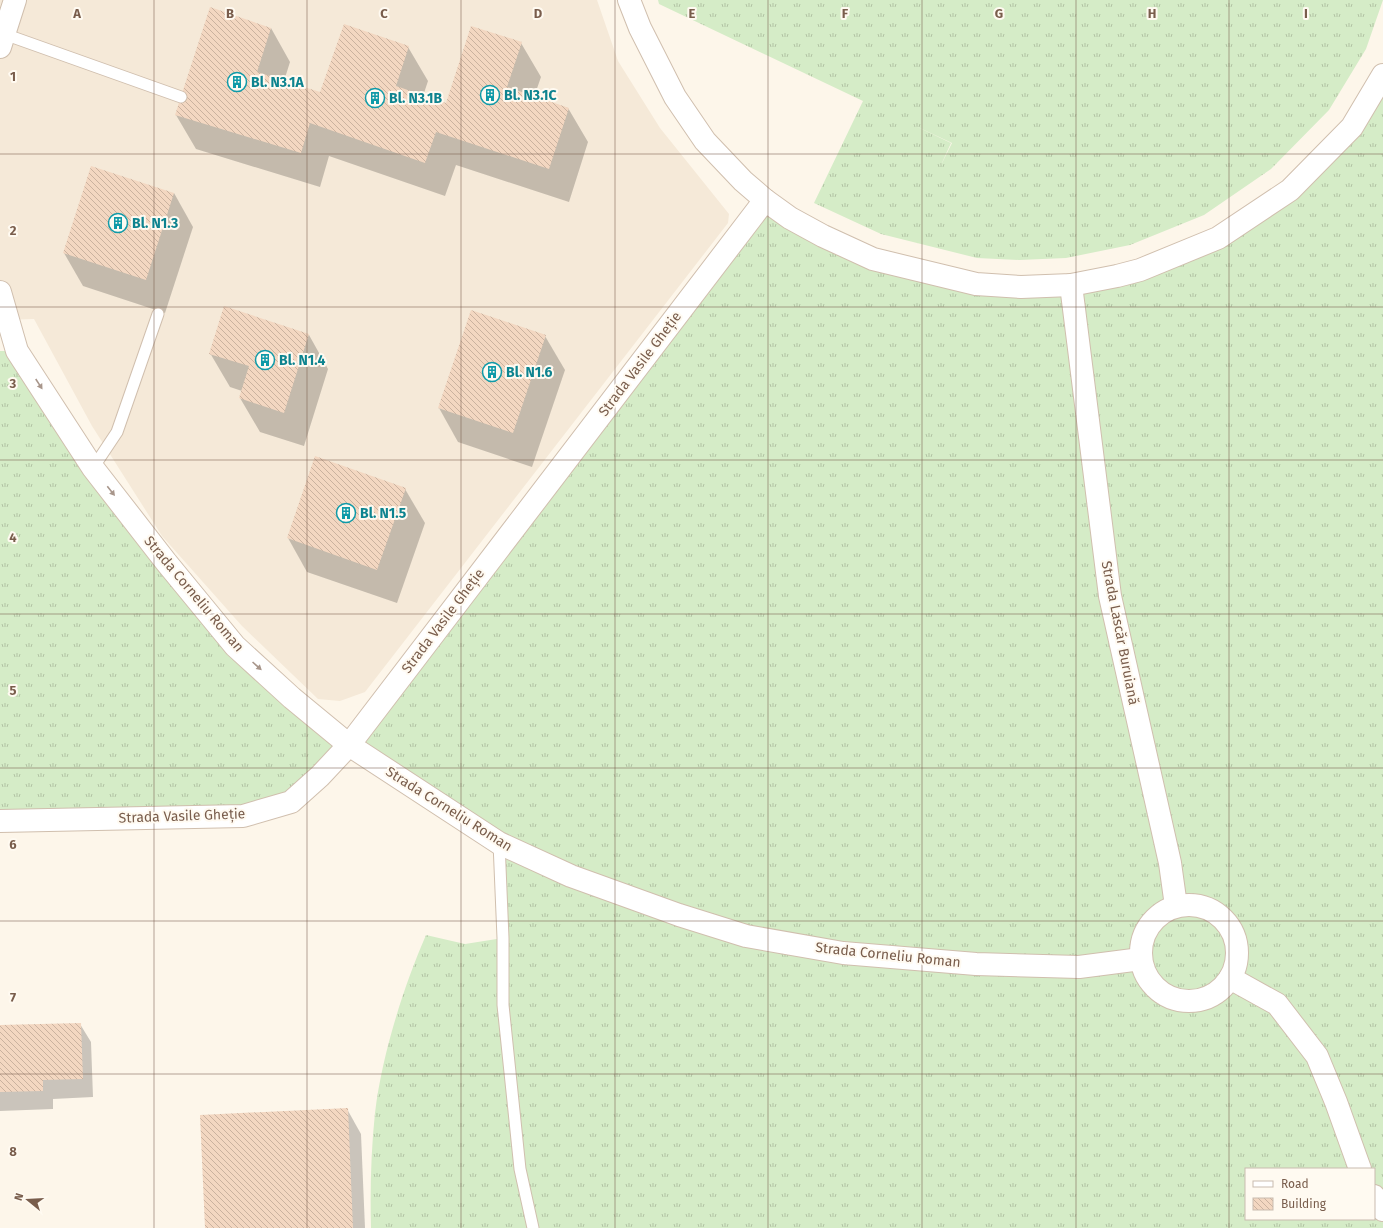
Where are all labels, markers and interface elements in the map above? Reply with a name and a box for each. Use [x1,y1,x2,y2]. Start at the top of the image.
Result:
text: A [72,6,81,21]
text: B [226,6,234,21]
text: C [380,6,388,21]
text: D [534,6,543,21]
text: E [689,6,696,21]
text: F [842,6,849,21]
text: G [995,6,1003,21]
text: H [1148,6,1156,21]
text: I [1304,6,1308,21]
text: 1 [10,69,16,84]
building icon: Bl. N3.1A [226,71,248,93]
place label: Bl. N3.1A [251,74,305,91]
building icon: Bl. N3.1C [479,84,501,106]
building icon: Bl. N3.1B [364,87,386,109]
place label: Bl. N3.1C [504,87,557,104]
place label: Bl. N3.1B [389,90,443,107]
building icon: Bl. N1.3 [107,212,129,234]
place label: Bl. N1.3 [132,215,178,232]
text: 2 [10,223,17,238]
street label: Strada Vasile Gheție [595,308,686,420]
building icon: Bl. N1.4 [254,349,276,371]
place label: Bl. N1.4 [279,352,325,369]
building icon: Bl. N1.6 [481,361,503,383]
place label: Bl. N1.6 [506,364,553,381]
text: 3 [9,376,17,391]
one-way arrow [35,378,42,390]
one-way arrow [107,486,116,497]
building icon: Bl. N1.5 [335,502,357,524]
place label: Bl. N1.5 [360,505,407,522]
text: 4 [9,530,17,545]
street label: Strada Corneliu Roman [141,533,247,655]
street label: Strada Lascăr Buruiană [1098,559,1142,707]
street label: Strada Vasile Gheție [398,565,489,677]
one-way arrow [252,662,262,671]
text: 5 [10,683,17,698]
street label: Strada Corneliu Roman [383,763,515,855]
street label: Strada Vasile Gheție [118,805,246,828]
text: 6 [9,837,17,852]
street label: Strada Corneliu Roman [814,939,962,971]
text: 7 [10,990,16,1005]
text: 8 [9,1144,17,1159]
legend [1245,1168,1375,1220]
text: Road [1281,1177,1309,1191]
north arrow [8,1180,48,1220]
text: N [12,1192,26,1203]
text: Building [1281,1197,1327,1211]

